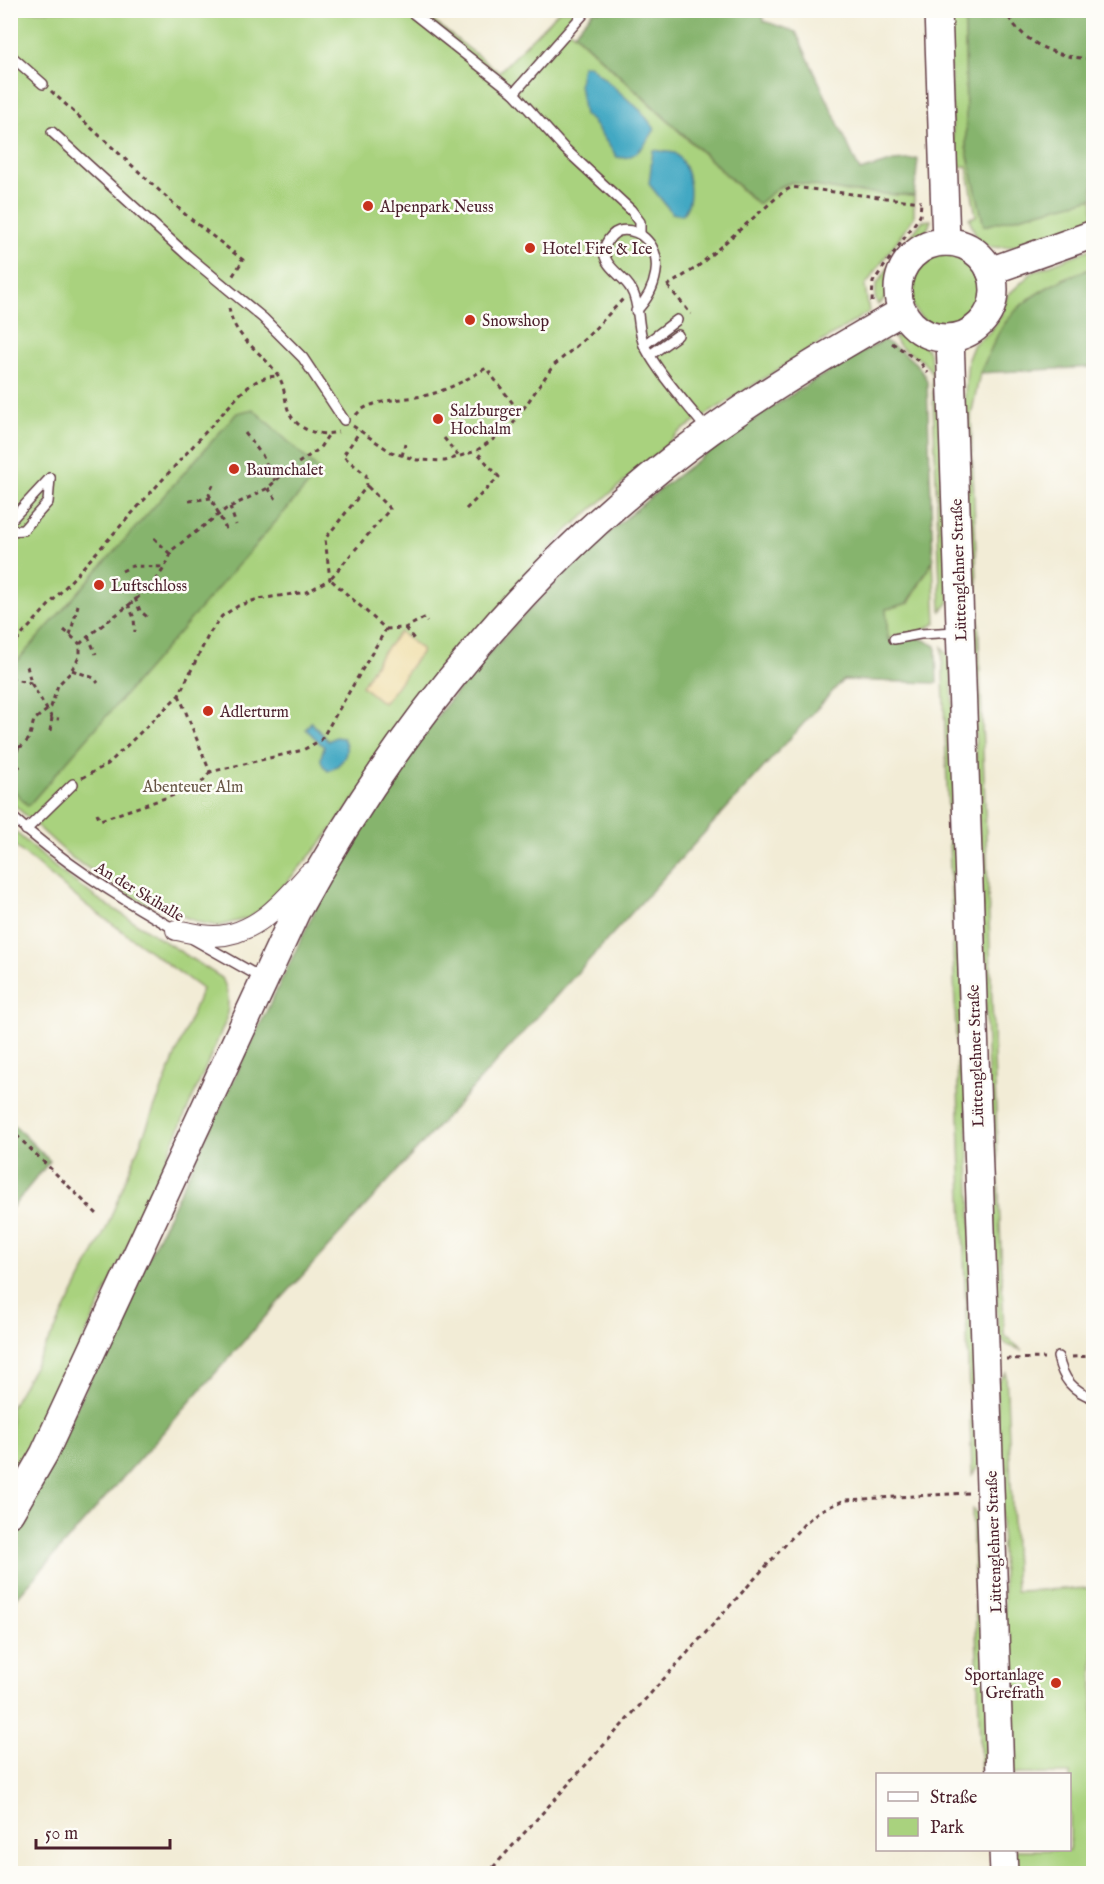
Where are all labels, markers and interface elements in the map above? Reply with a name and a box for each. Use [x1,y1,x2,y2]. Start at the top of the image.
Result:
place label: Alpenpark Neuss [379,198,494,218]
marker: Alpenpark Neuss [361,199,375,213]
place label: Hotel Fire & Ice [542,240,652,260]
marker: Hotel Fire & Ice [523,241,537,255]
place label: Snowshop [482,312,549,332]
marker: Snowshop [463,313,477,327]
place label: Salzburger Hochalm [450,402,522,440]
marker: Salzburger Hochalm [431,412,445,426]
place label: Baumchalet [246,461,324,481]
marker: Baumchalet [227,462,241,476]
street label: Lüttenglehner Straße [948,498,972,642]
place label: Luftschloss [111,577,188,597]
marker: Luftschloss [92,578,106,592]
place label: Adlerturm [219,703,289,723]
marker: Adlerturm [201,704,215,718]
park label: Abenteuer Alm [142,778,243,798]
street label: An der Skihalle [90,858,187,927]
street label: Lüttenglehner Straße [965,984,989,1128]
street label: Lüttenglehner Straße [983,1470,1007,1614]
place label: Sportanlage Grefrath [964,1666,1044,1704]
marker: Sportanlage Grefrath [1049,1676,1063,1690]
legend [876,1773,1071,1851]
text: Straße [930,1787,977,1810]
scale bar [36,1812,170,1850]
text: Park [930,1817,965,1840]
text: 50 m [45,1823,78,1846]

